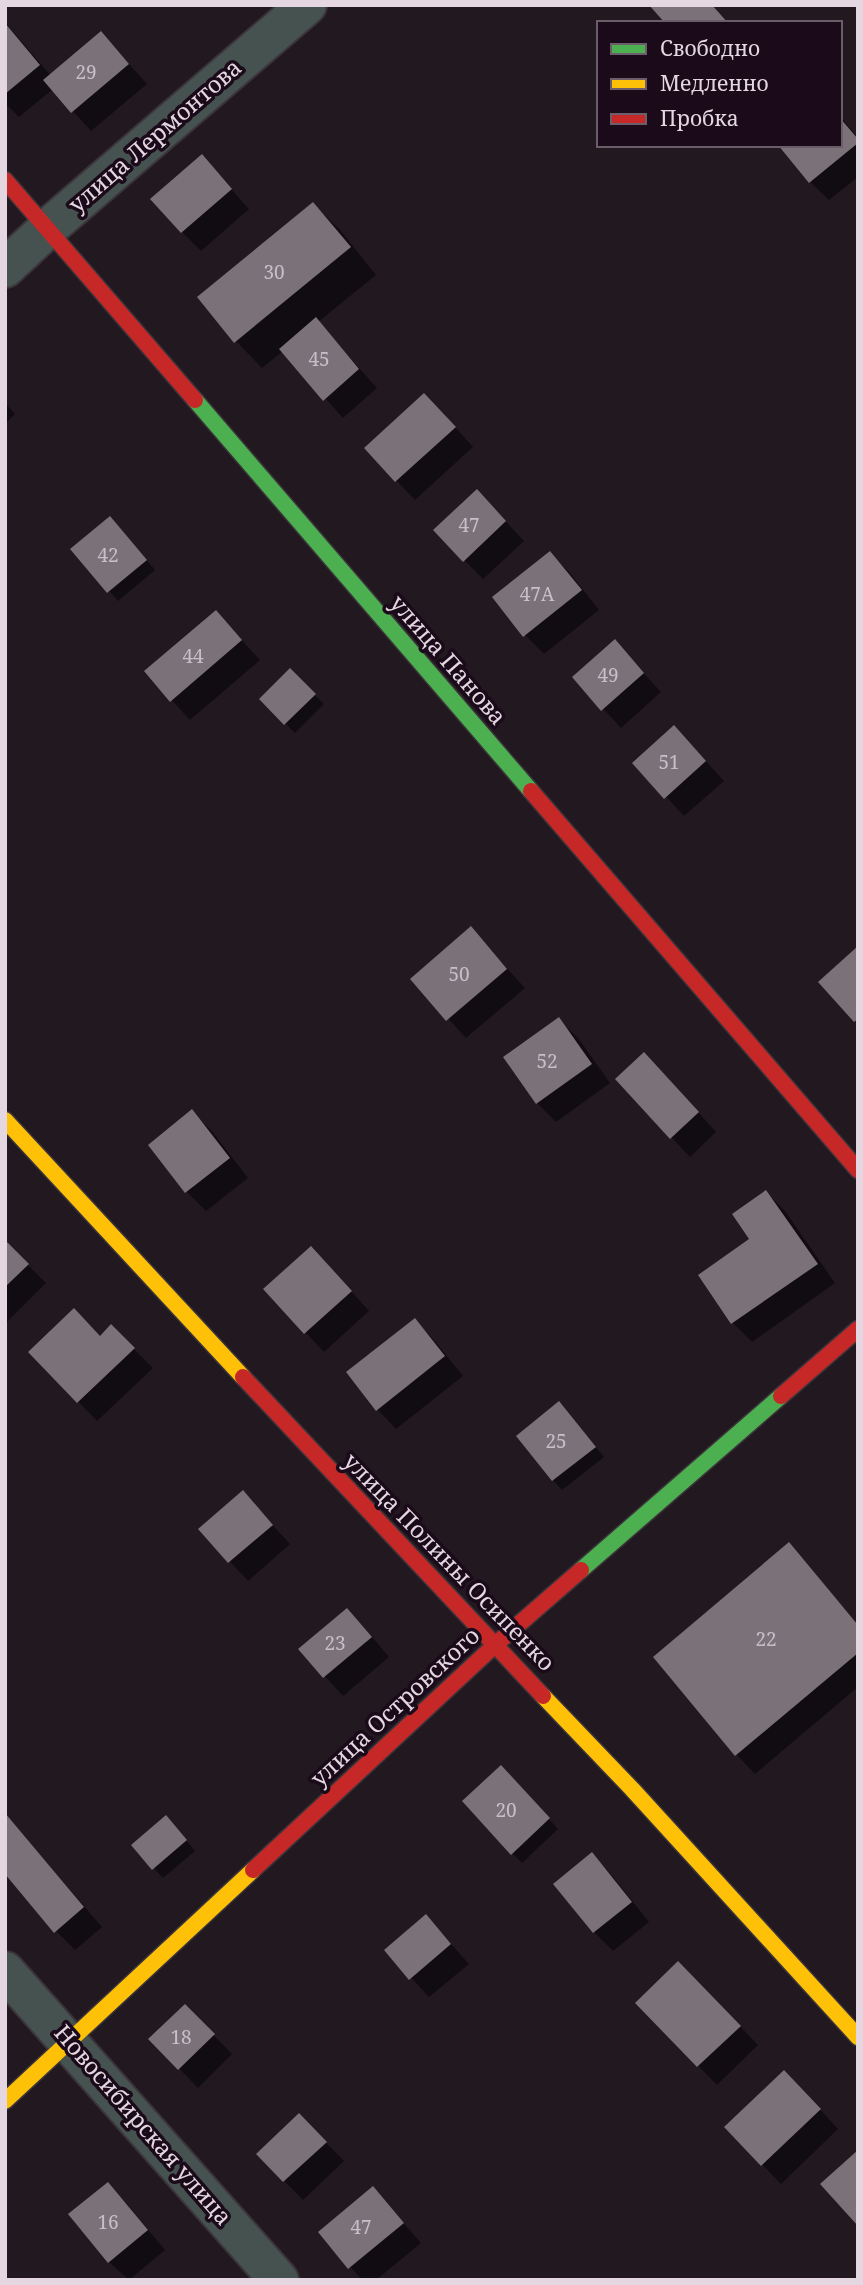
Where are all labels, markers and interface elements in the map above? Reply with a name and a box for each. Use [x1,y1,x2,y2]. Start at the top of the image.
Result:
legend [597,21,842,147]
text: Свободно [660,34,760,62]
street label: улица Лермонтова [61,51,248,219]
house number: 29 [75,59,97,85]
text: Медленно [660,69,769,97]
text: Пробка [660,104,739,132]
house number: 30 [263,259,285,285]
house number: 45 [308,346,330,372]
house number: 47 [458,512,480,538]
house number: 42 [97,542,119,568]
house number: 47А [520,581,555,607]
street label: улица Панова [383,587,514,731]
house number: 44 [182,643,204,669]
house number: 49 [597,662,619,688]
house number: 51 [658,749,680,775]
house number: 50 [448,961,470,987]
house number: 52 [536,1048,558,1074]
house number: 25 [545,1428,567,1454]
street label: улица Полины Осипенко [337,1445,563,1677]
street label: улица Островского [303,1619,486,1793]
house number: 22 [755,1626,777,1652]
house number: 23 [324,1630,346,1656]
house number: 20 [495,1797,517,1823]
street label: Новосибирская улица [48,2017,240,2232]
house number: 18 [170,2024,192,2050]
house number: 16 [97,2209,119,2235]
house number: 47 [350,2214,372,2240]

